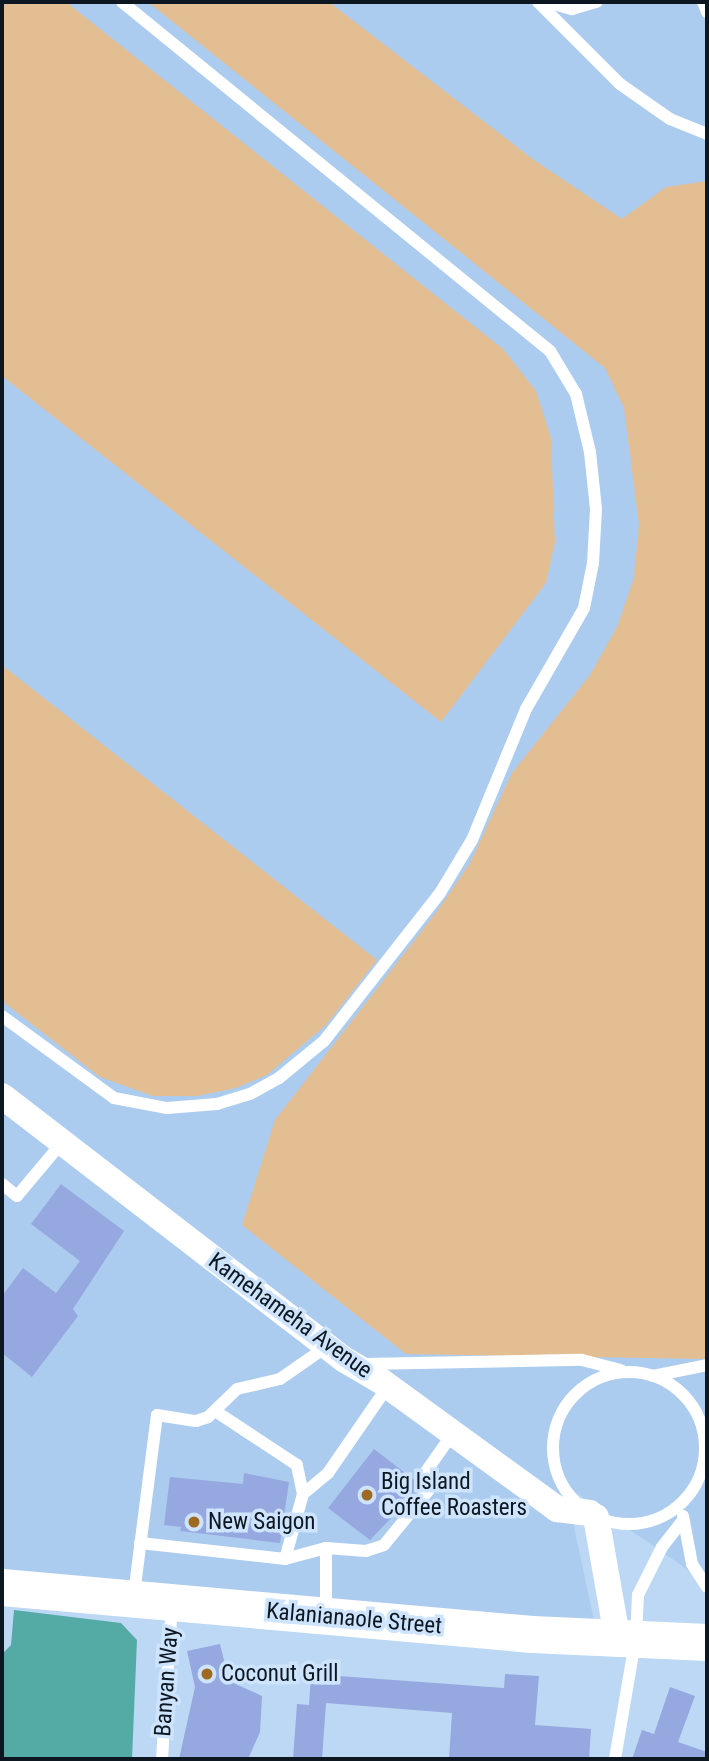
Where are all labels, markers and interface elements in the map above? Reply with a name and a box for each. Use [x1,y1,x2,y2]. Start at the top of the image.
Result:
street label: Kamehameha Avenue [203,1247,377,1385]
place label: Big Island Coffee Roasters [381,1468,527,1522]
marker: Big Island Coffee Roasters [359,1487,375,1503]
place label: New Saigon [208,1508,316,1536]
marker: New Saigon [186,1514,202,1530]
street label: Kalanianaole Street [265,1598,443,1640]
street label: Banyan Way [149,1627,185,1737]
place label: Coconut Grill [221,1660,339,1688]
marker: Coconut Grill [199,1666,215,1682]

